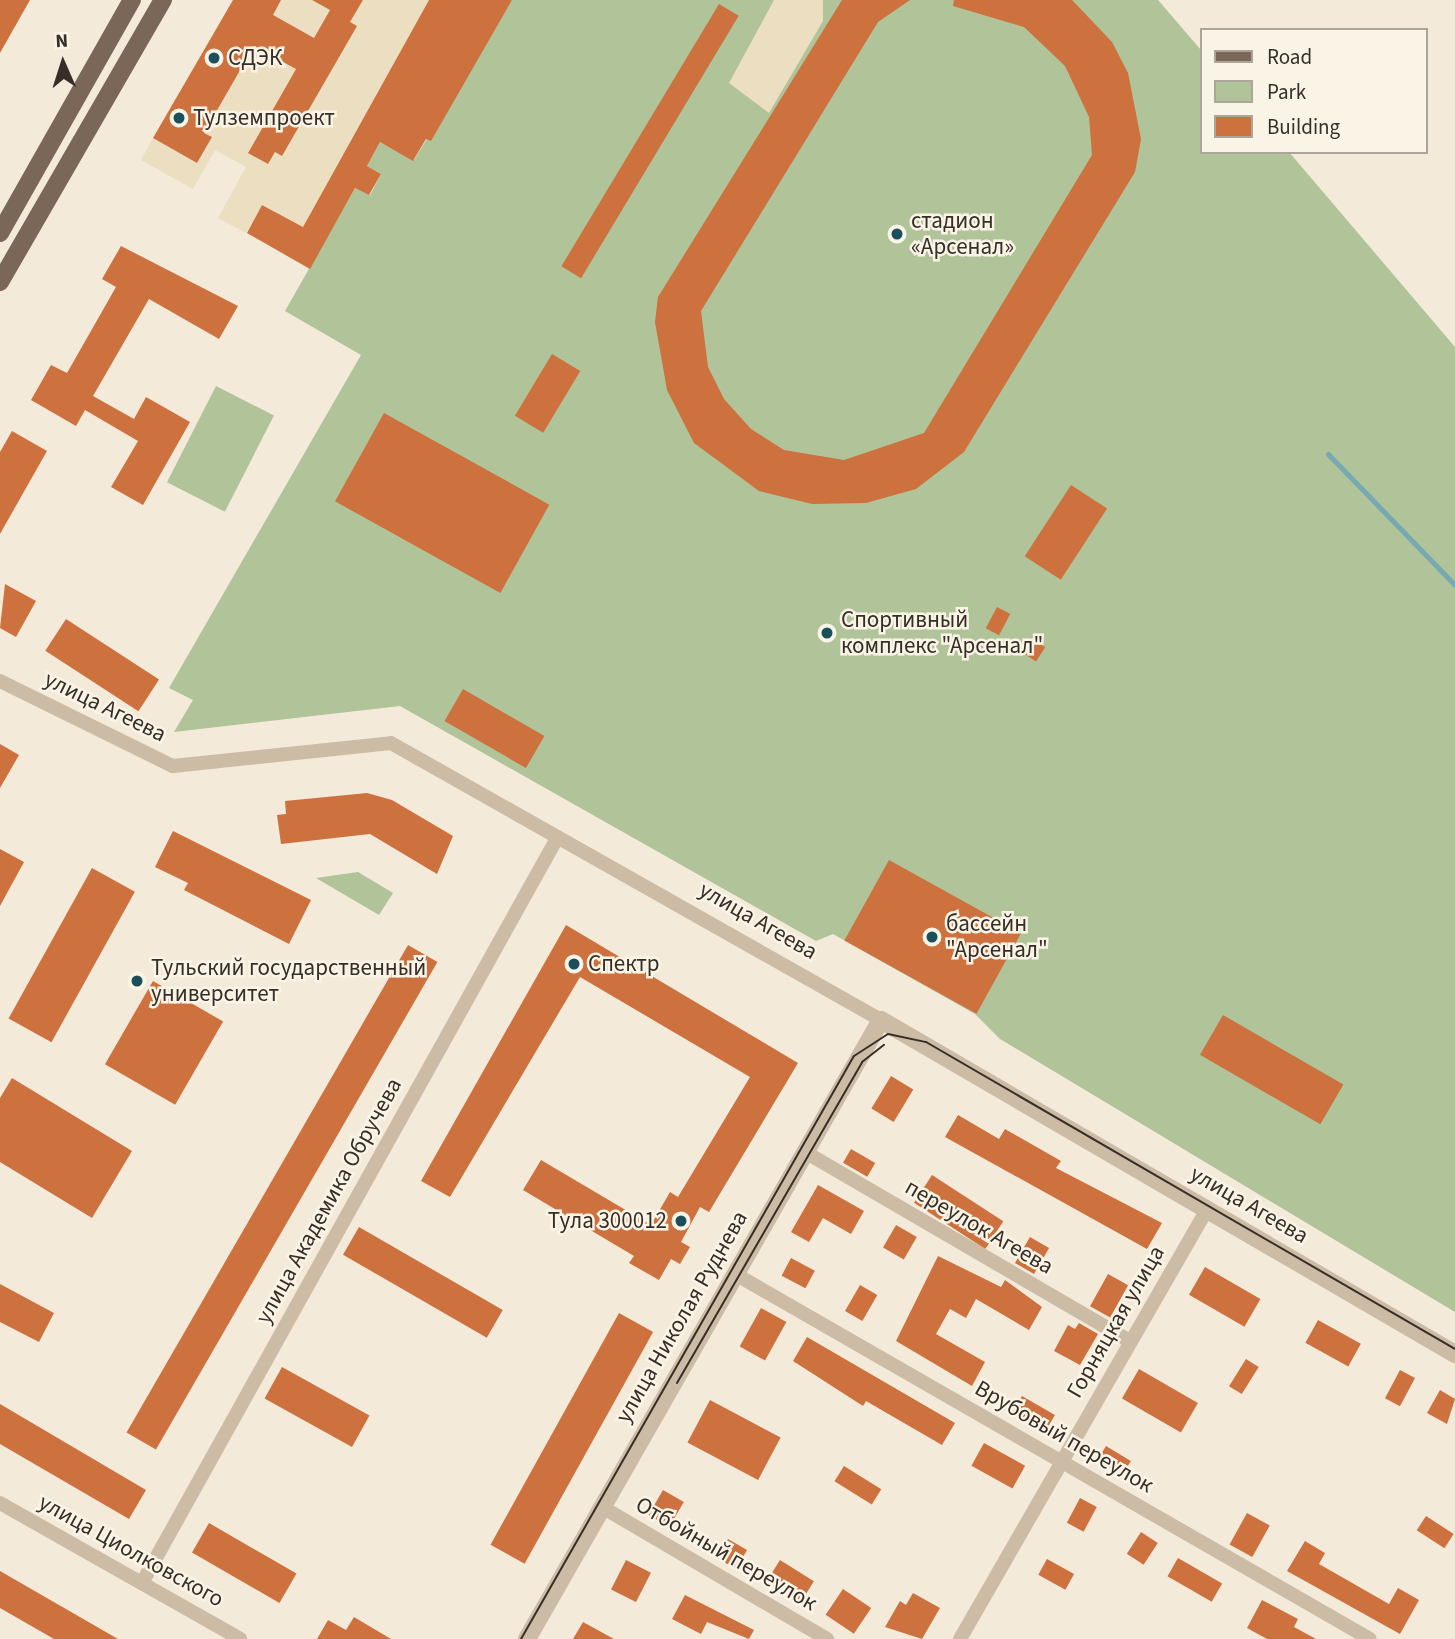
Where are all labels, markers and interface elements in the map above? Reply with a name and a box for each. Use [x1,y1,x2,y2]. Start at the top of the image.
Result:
north arrow [28,28,98,98]
text: N [55,28,69,55]
legend [1200,28,1427,154]
text: Road [1267,42,1312,72]
place label: СДЭК [228,44,282,72]
marker: СДЭК [206,50,222,66]
text: Park [1267,77,1306,107]
place label: Тулземпроект [193,104,335,132]
marker: Тулземпроект [171,110,187,126]
text: Building [1267,112,1340,142]
place label: стадион «Арсенал» [911,207,1014,261]
marker: стадион «Арсенал» [889,226,905,242]
place label: Спортивный комплекс "Арсенал" [841,606,1043,660]
marker: Спортивный комплекс "Арсенал" [819,625,835,641]
street label: улица Агеева [40,666,170,748]
street label: улица Агеева [694,876,822,966]
place label: бассейн "Арсенал" [946,910,1048,964]
marker: бассейн "Арсенал" [924,929,940,945]
place label: Спектр [588,950,660,978]
place label: Тульский государственный университет [151,954,426,1008]
marker: Спектр [566,956,582,972]
marker: Тульский государственный университет [129,973,145,989]
street label: улица Академика Обручева [250,1073,408,1329]
street label: улица Агеева [1185,1160,1313,1250]
street label: переулок Агеева [900,1173,1058,1281]
street label: улица Николая Руднева [610,1206,754,1428]
place label: Тула 300012 [548,1207,667,1235]
marker: Тула 300012 [673,1213,689,1229]
street label: Горняцкая улица [1061,1241,1171,1403]
street label: Врубовый переулок [970,1375,1158,1499]
street label: улица Циолковского [34,1489,228,1613]
street label: Отбойный переулок [630,1491,822,1617]

